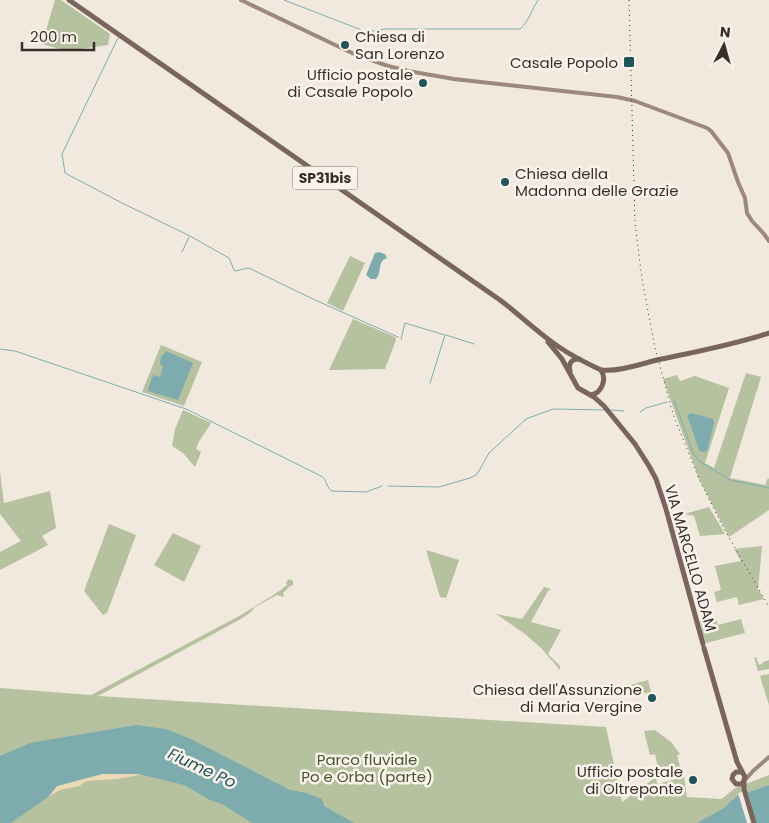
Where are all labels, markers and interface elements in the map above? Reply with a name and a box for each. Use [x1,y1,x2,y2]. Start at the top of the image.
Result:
scale bar [22,20,95,52]
north arrow [699,20,749,70]
text: N [719,22,732,43]
text: 200 m [30,26,77,47]
place label: Chiesa di San Lorenzo [355,26,445,64]
marker: Chiesa di San Lorenzo [339,39,351,51]
place label: Casale Popolo [510,52,618,73]
marker: Casale Popolo [622,55,636,69]
place label: Ufficio postale di Casale Popolo [287,64,413,102]
marker: Ufficio postale di Casale Popolo [417,77,429,89]
place label: Chiesa della Madonna delle Grazie [515,163,679,201]
road number: SP31bis [292,167,358,190]
marker: Chiesa della Madonna delle Grazie [499,176,511,188]
street label: VIA MARCELLO ADAM [660,482,722,634]
place label: Chiesa dell'Assunzione di Maria Vergine [473,679,642,717]
marker: Chiesa dell'Assunzione di Maria Vergine [646,692,658,704]
water label: Fiume Po [164,742,240,794]
park label: Parco fluviale Po e Orba (parte) [301,749,433,787]
place label: Ufficio postale di Oltreponte [577,761,683,799]
marker: Ufficio postale di Oltreponte [687,774,699,786]

